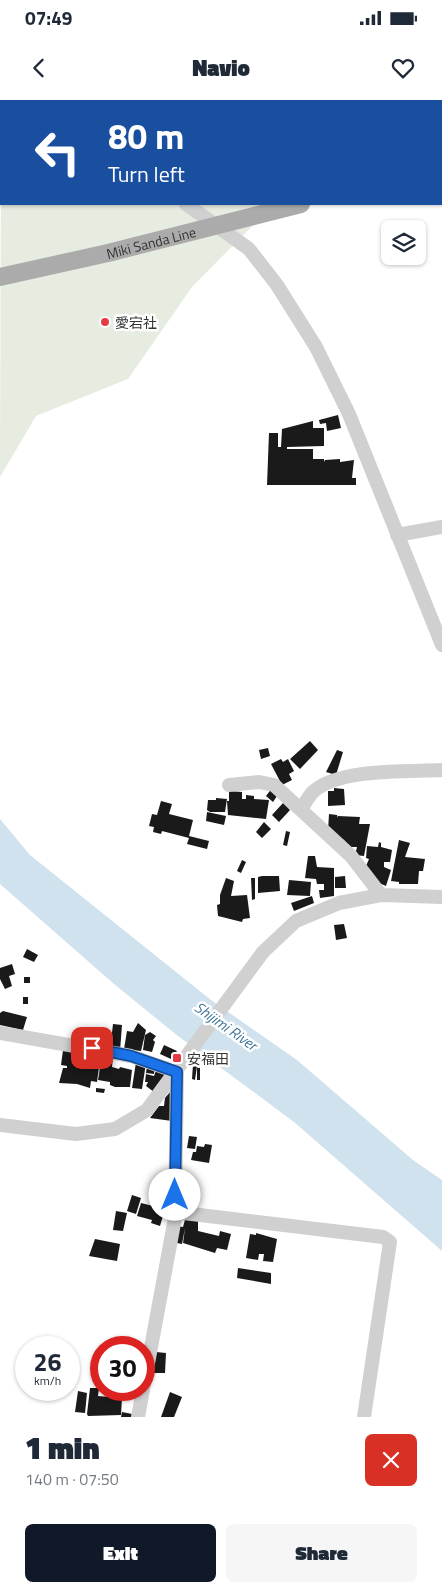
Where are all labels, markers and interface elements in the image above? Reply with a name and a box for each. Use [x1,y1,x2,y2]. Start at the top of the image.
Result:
text: 07:49 [25,3,72,32]
text: Navio [192,51,250,85]
icon: back [25,54,53,82]
icon: heart [389,54,417,82]
text: 80 m [108,109,184,163]
icon: left [25,120,90,185]
text: Turn left [108,157,185,191]
map controls [381,220,426,265]
button: layers [381,220,426,265]
street label: Miki Sanda Line [104,221,198,264]
place label: 愛宕社 [115,312,157,333]
marker: 愛宕社 [99,316,111,328]
water label: Shijimi River [190,996,264,1057]
pin [71,1027,113,1069]
icon: arrive [78,1034,106,1062]
place label: 安福田 [187,1048,229,1069]
marker: 安福田 [171,1052,183,1064]
position arrow [148,1168,200,1220]
speed limit sign: 30 [90,1336,155,1401]
text: 26 [33,1343,62,1381]
text: km/h [34,1371,61,1390]
text: 1 min [25,1425,100,1471]
button: close [365,1434,417,1486]
text: 140 m · 07:50 [25,1467,119,1491]
button: Exit [25,1524,216,1582]
button: Share [226,1524,417,1582]

